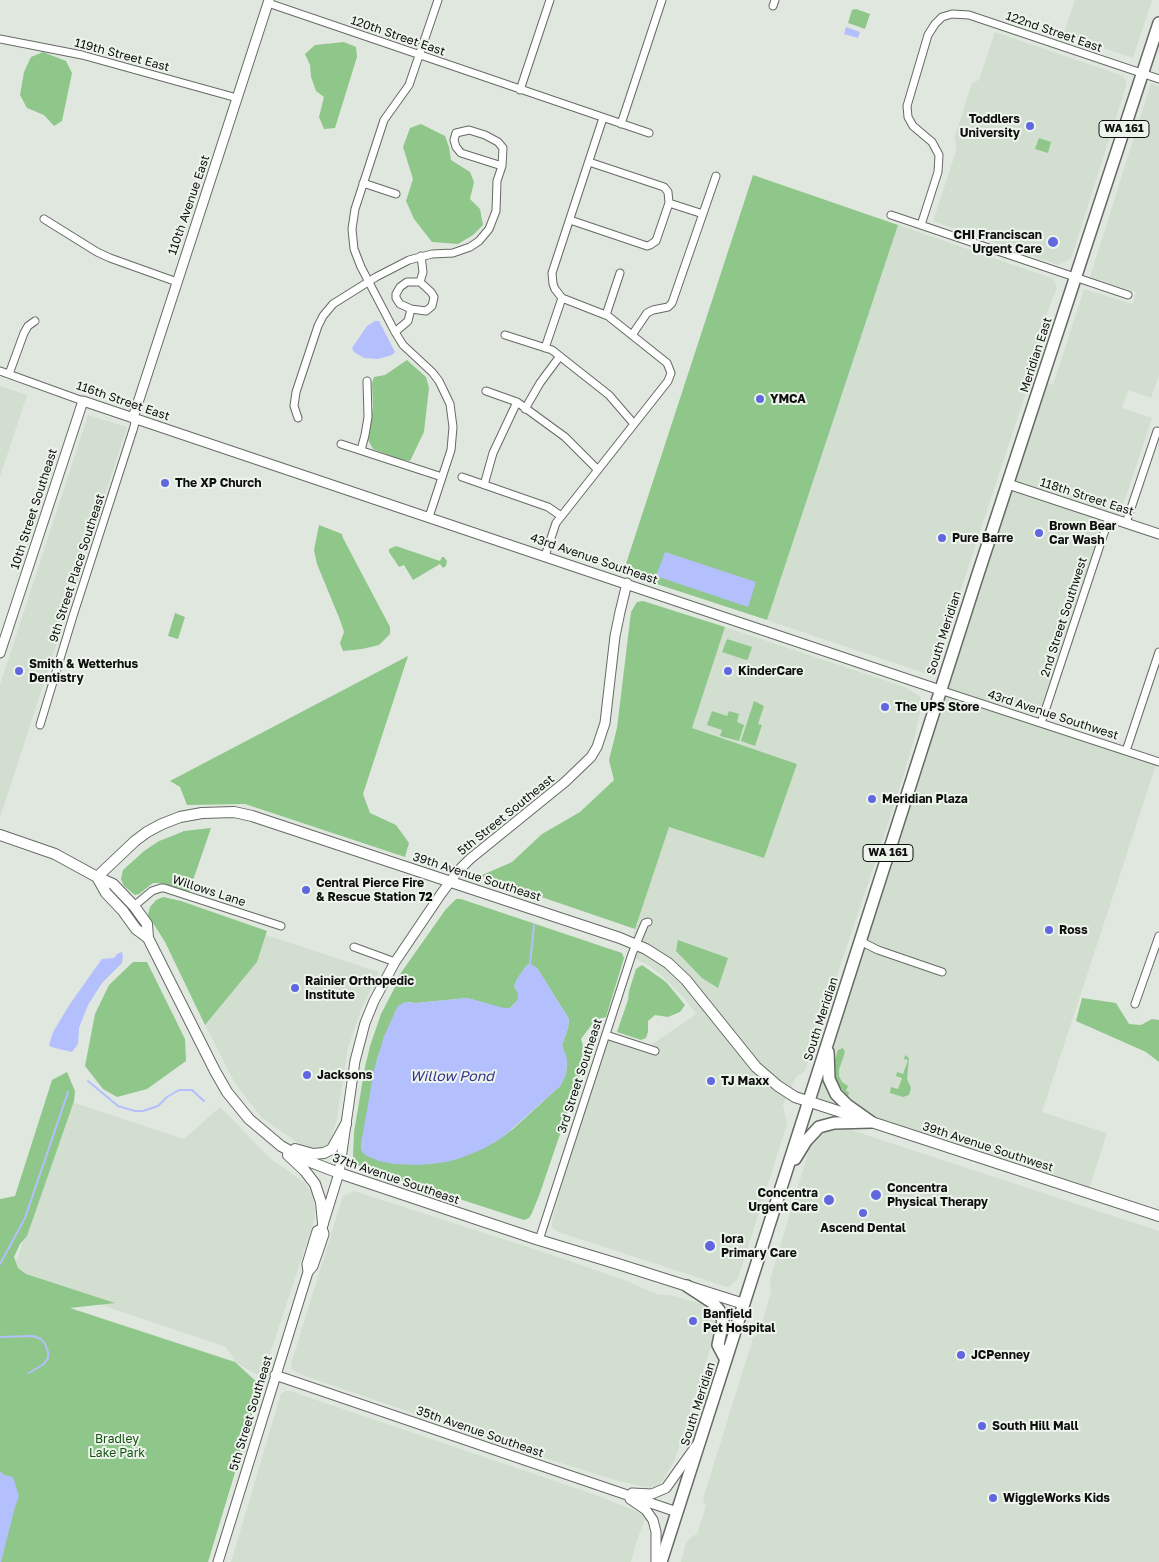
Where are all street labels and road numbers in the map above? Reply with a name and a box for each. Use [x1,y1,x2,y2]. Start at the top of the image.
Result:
street label: 122nd Street East [1004,9,1104,55]
street label: 120th Street East [349,13,447,59]
street label: 119th Street East [73,35,171,75]
road number: WA 161 [1099,120,1149,138]
street label: 110th Avenue East [165,153,213,257]
street label: Meridian East [1017,316,1055,394]
street label: 116th Street East [74,378,172,424]
street label: 10th Street Southeast [8,447,60,571]
street label: 118th Street East [1038,475,1136,519]
street label: 9th Street Place Southeast [46,492,108,644]
street label: 43rd Avenue Southeast [528,530,660,588]
street label: 2nd Street Southwest [1038,555,1090,679]
street label: South Meridian [924,589,964,677]
street label: 43rd Avenue Southwest [986,687,1120,743]
street label: 5th Street Southeast [455,772,557,858]
road number: WA 161 [863,844,913,861]
street label: 39th Avenue Southeast [411,849,543,905]
street label: Willows Lane [170,872,248,910]
street label: South Meridian [801,975,841,1063]
street label: 3rd Street Southeast [555,1017,605,1135]
street label: 39th Avenue Southwest [921,1119,1055,1175]
street label: 37th Avenue Southeast [331,1151,461,1207]
street label: 5th Street Southeast [227,1354,275,1472]
street label: South Meridian [678,1360,718,1448]
street label: 35th Avenue Southeast [414,1403,546,1461]

